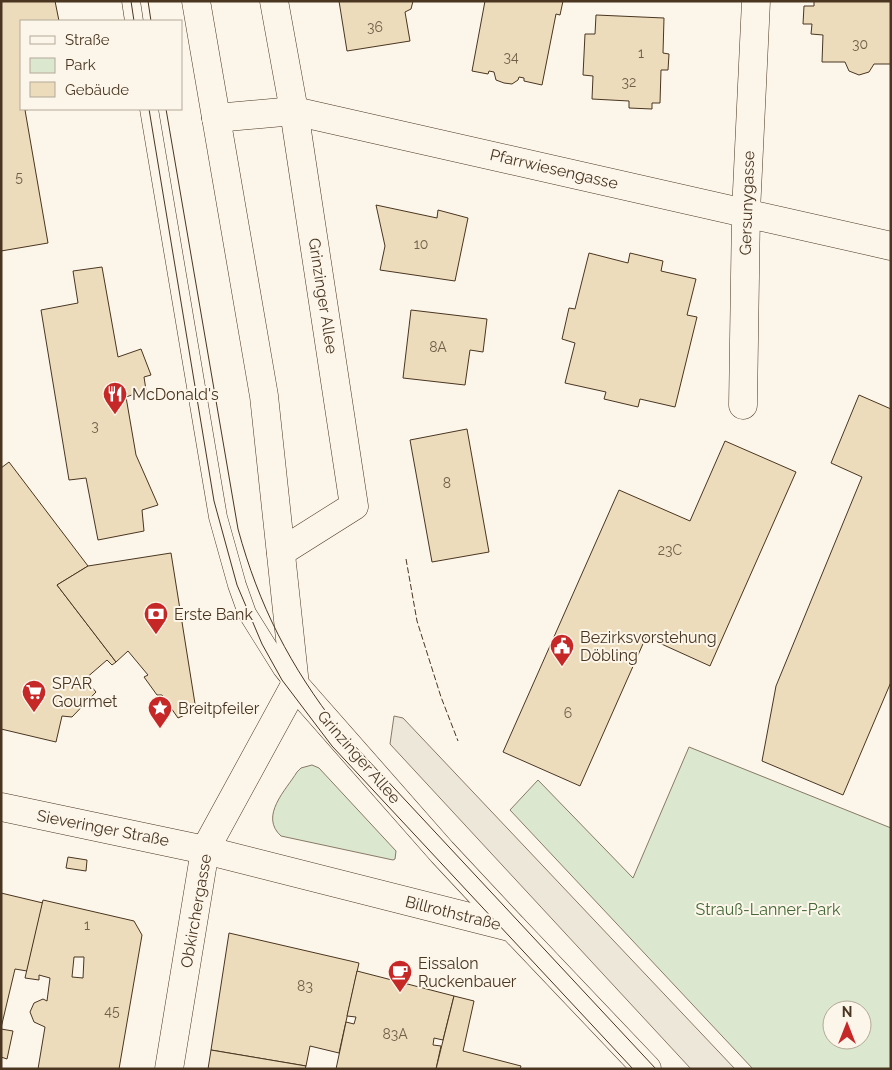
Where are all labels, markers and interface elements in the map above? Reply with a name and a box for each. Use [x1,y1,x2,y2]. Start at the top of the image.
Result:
house number: 36 [367,19,383,35]
legend [20,20,182,110]
text: Straße [65,31,110,49]
house number: 30 [852,36,868,52]
house number: 1 [638,45,644,61]
house number: 34 [503,49,519,65]
text: Park [65,56,96,74]
house number: 32 [622,74,636,90]
text: Gebäude [65,81,129,99]
street label: Pfarrwiesengasse [488,145,620,193]
street label: Gersunygasse [736,150,758,256]
house number: 5 [15,169,23,185]
house number: 10 [414,236,428,252]
street label: Grinzinger Allee [304,237,342,355]
house number: 8A [429,339,447,355]
restaurant icon: McDonald's [102,381,128,415]
place label: McDonald's [132,385,219,404]
house number: 3 [91,418,99,434]
house number: 8 [443,475,451,491]
house number: 23C [658,542,683,558]
bank icon: Erste Bank [143,601,169,635]
place label: Erste Bank [174,605,253,624]
place label: Bezirksvorstehung Döbling [580,628,717,665]
public building icon: Bezirksvorstehung Döbling [549,633,575,667]
place label: SPAR Gourmet [52,674,118,711]
supermarket icon: SPAR Gourmet [21,679,47,713]
place icon: Breitpfeiler [147,695,173,729]
place label: Breitpfeiler [178,699,260,718]
house number: 6 [564,705,572,721]
street label: Grinzinger Allee [313,707,405,807]
street label: Sieveringer Straße [35,806,171,850]
street label: Obkirchergasse [177,852,215,970]
street label: Billrothstraße [403,892,503,934]
park label: Strauß-Lanner-Park [696,900,841,919]
house number: 1 [84,917,90,933]
place label: Eissalon Ruckenbauer [418,954,517,991]
cafe icon: Eissalon Ruckenbauer [387,959,413,993]
house number: 83 [297,978,313,994]
north arrow [822,1000,872,1050]
house number: 45 [104,1003,120,1019]
text: N [842,1004,852,1020]
house number: 83A [382,1026,408,1042]

